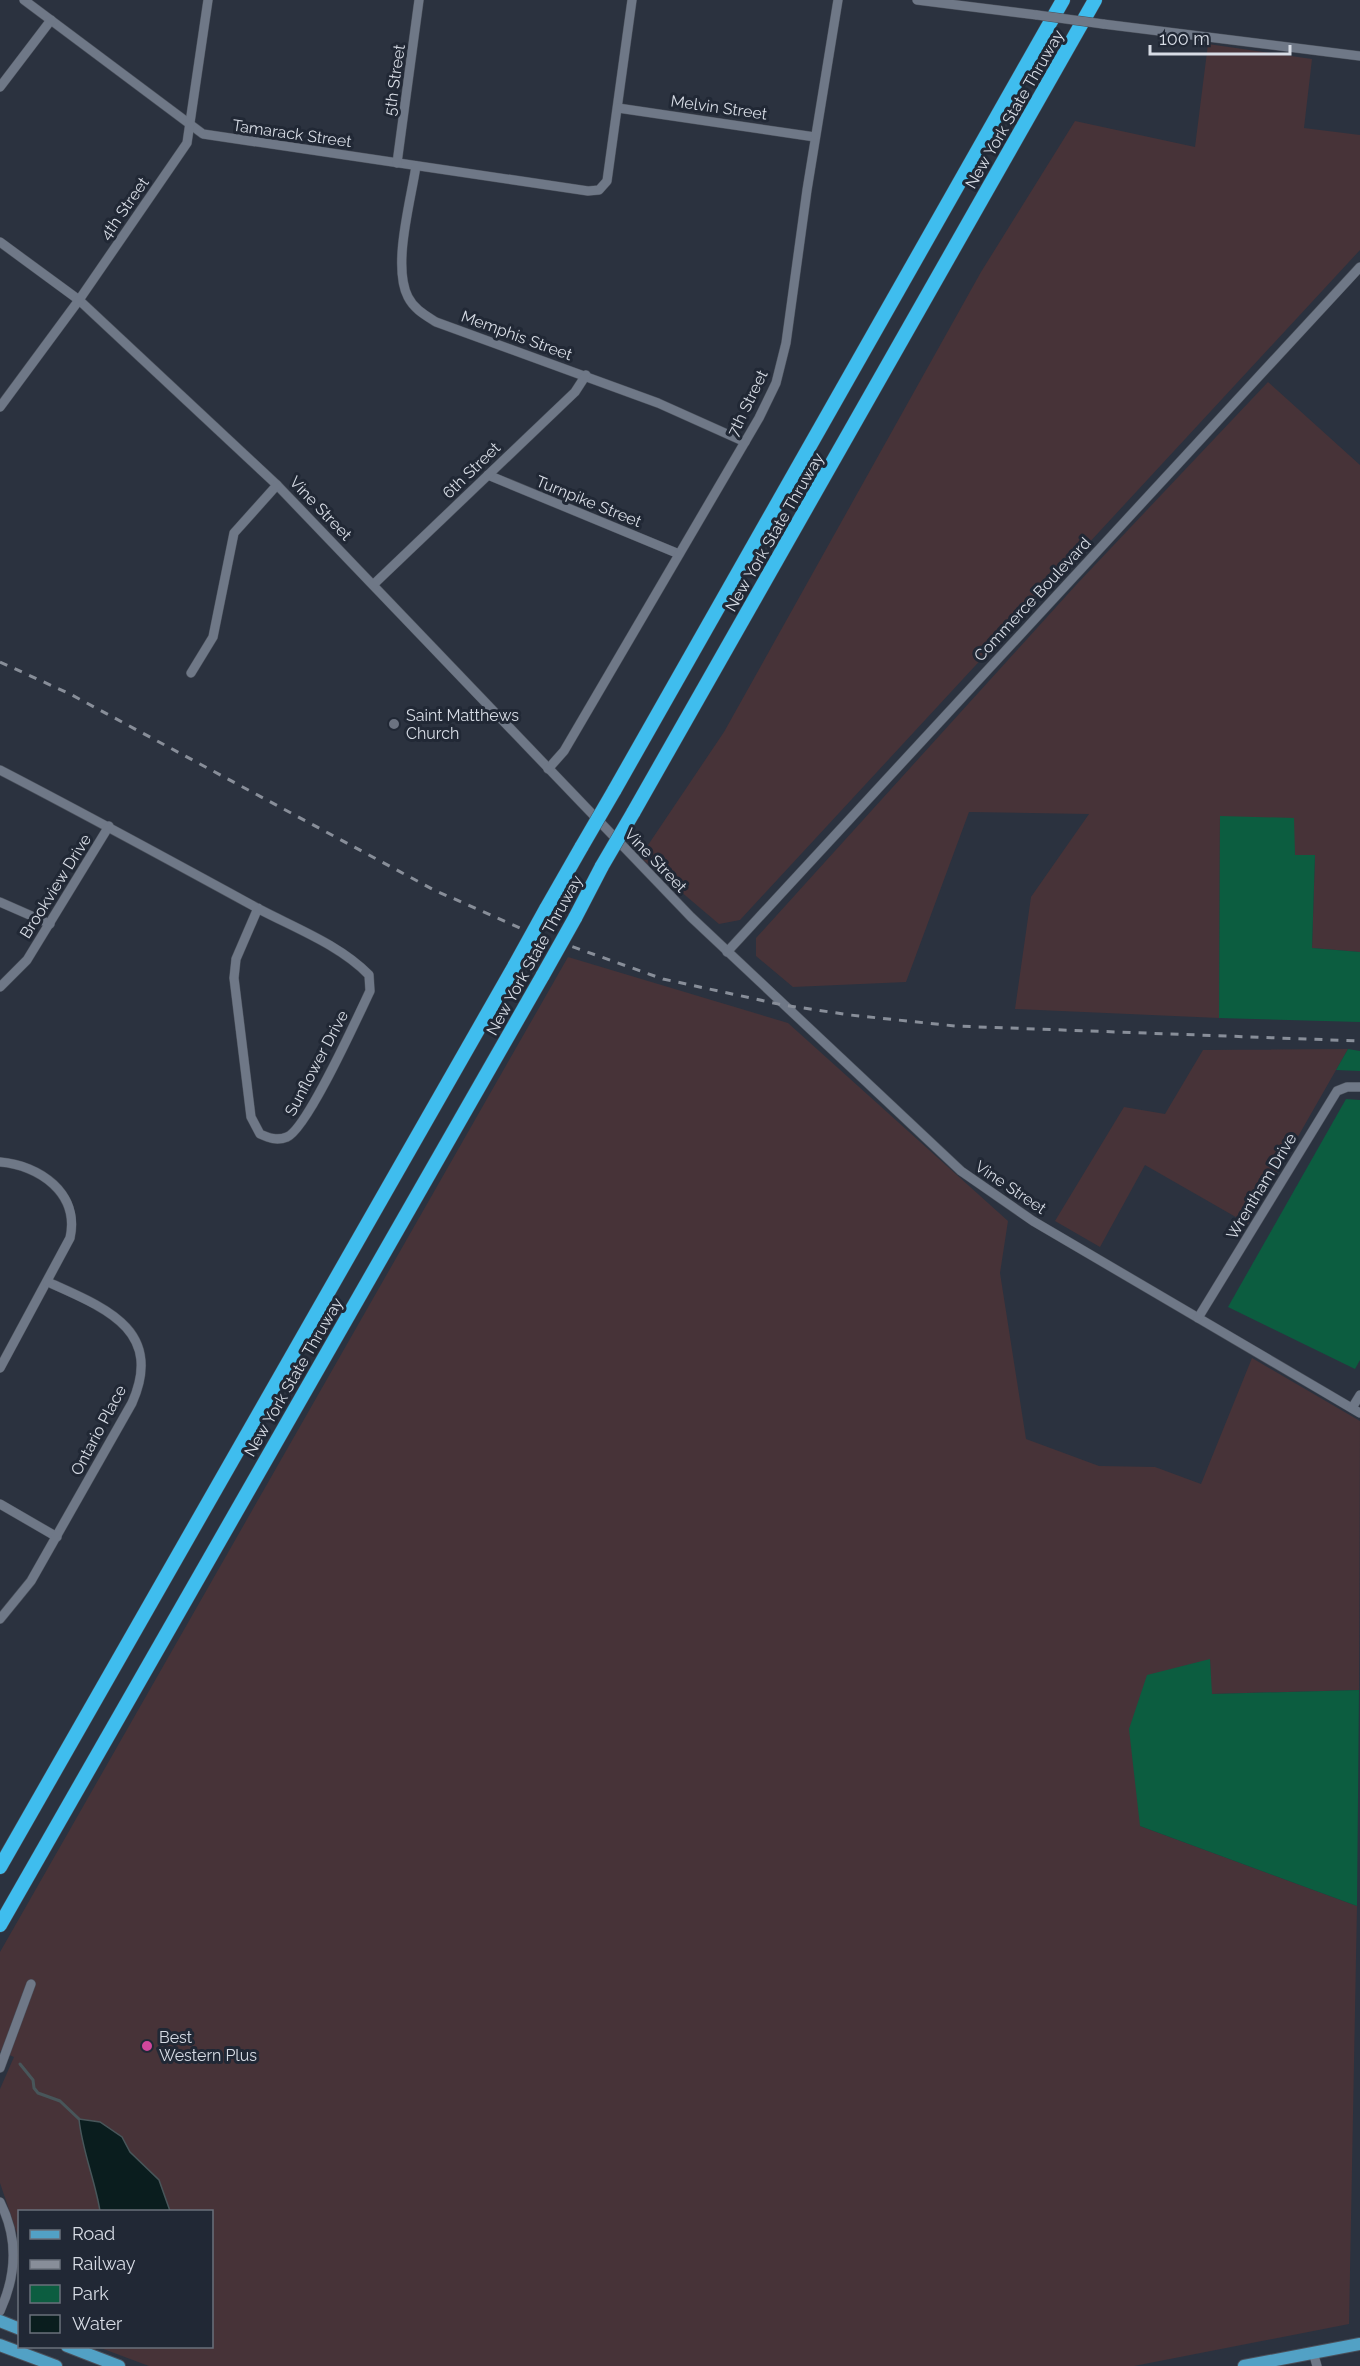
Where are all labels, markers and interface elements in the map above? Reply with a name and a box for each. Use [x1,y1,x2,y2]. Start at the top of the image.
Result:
scale bar [1150,18,1290,56]
street label: New York State Thruway [961,26,1068,192]
text: 100 m [1159,28,1210,49]
street label: 5th Street [380,43,409,117]
street label: Melvin Street [670,91,769,124]
street label: Tamarack Street [231,116,353,151]
street label: 4th Street [96,173,153,243]
street label: Memphis Street [459,307,576,365]
street label: 7th Street [723,366,772,440]
street label: 6th Street [439,438,505,502]
street label: New York State Thruway [721,449,828,615]
street label: Vine Street [285,472,356,545]
street label: Turnpike Street [533,472,645,532]
street label: Commerce Boulevard [970,533,1095,665]
place label: Saint Matthews Church [406,706,519,743]
marker: Saint Matthews Church [387,717,401,731]
street label: Vine Street [620,824,691,897]
street label: Brookview Drive [16,831,95,942]
street label: New York State Thruway [482,872,587,1039]
street label: Sunflower Drive [281,1007,352,1119]
street label: Wrentham Drive [1222,1130,1301,1243]
street label: Vine Street [972,1157,1050,1218]
street label: New York State Thruway [240,1294,347,1460]
street label: Ontario Place [67,1382,130,1478]
place label: Best Western Plus [159,2028,257,2065]
marker: Best Western Plus [140,2039,154,2053]
legend [18,2210,213,2348]
text: Road [72,2223,115,2244]
text: Railway [72,2253,136,2274]
text: Park [72,2283,109,2304]
text: Water [72,2313,123,2334]

